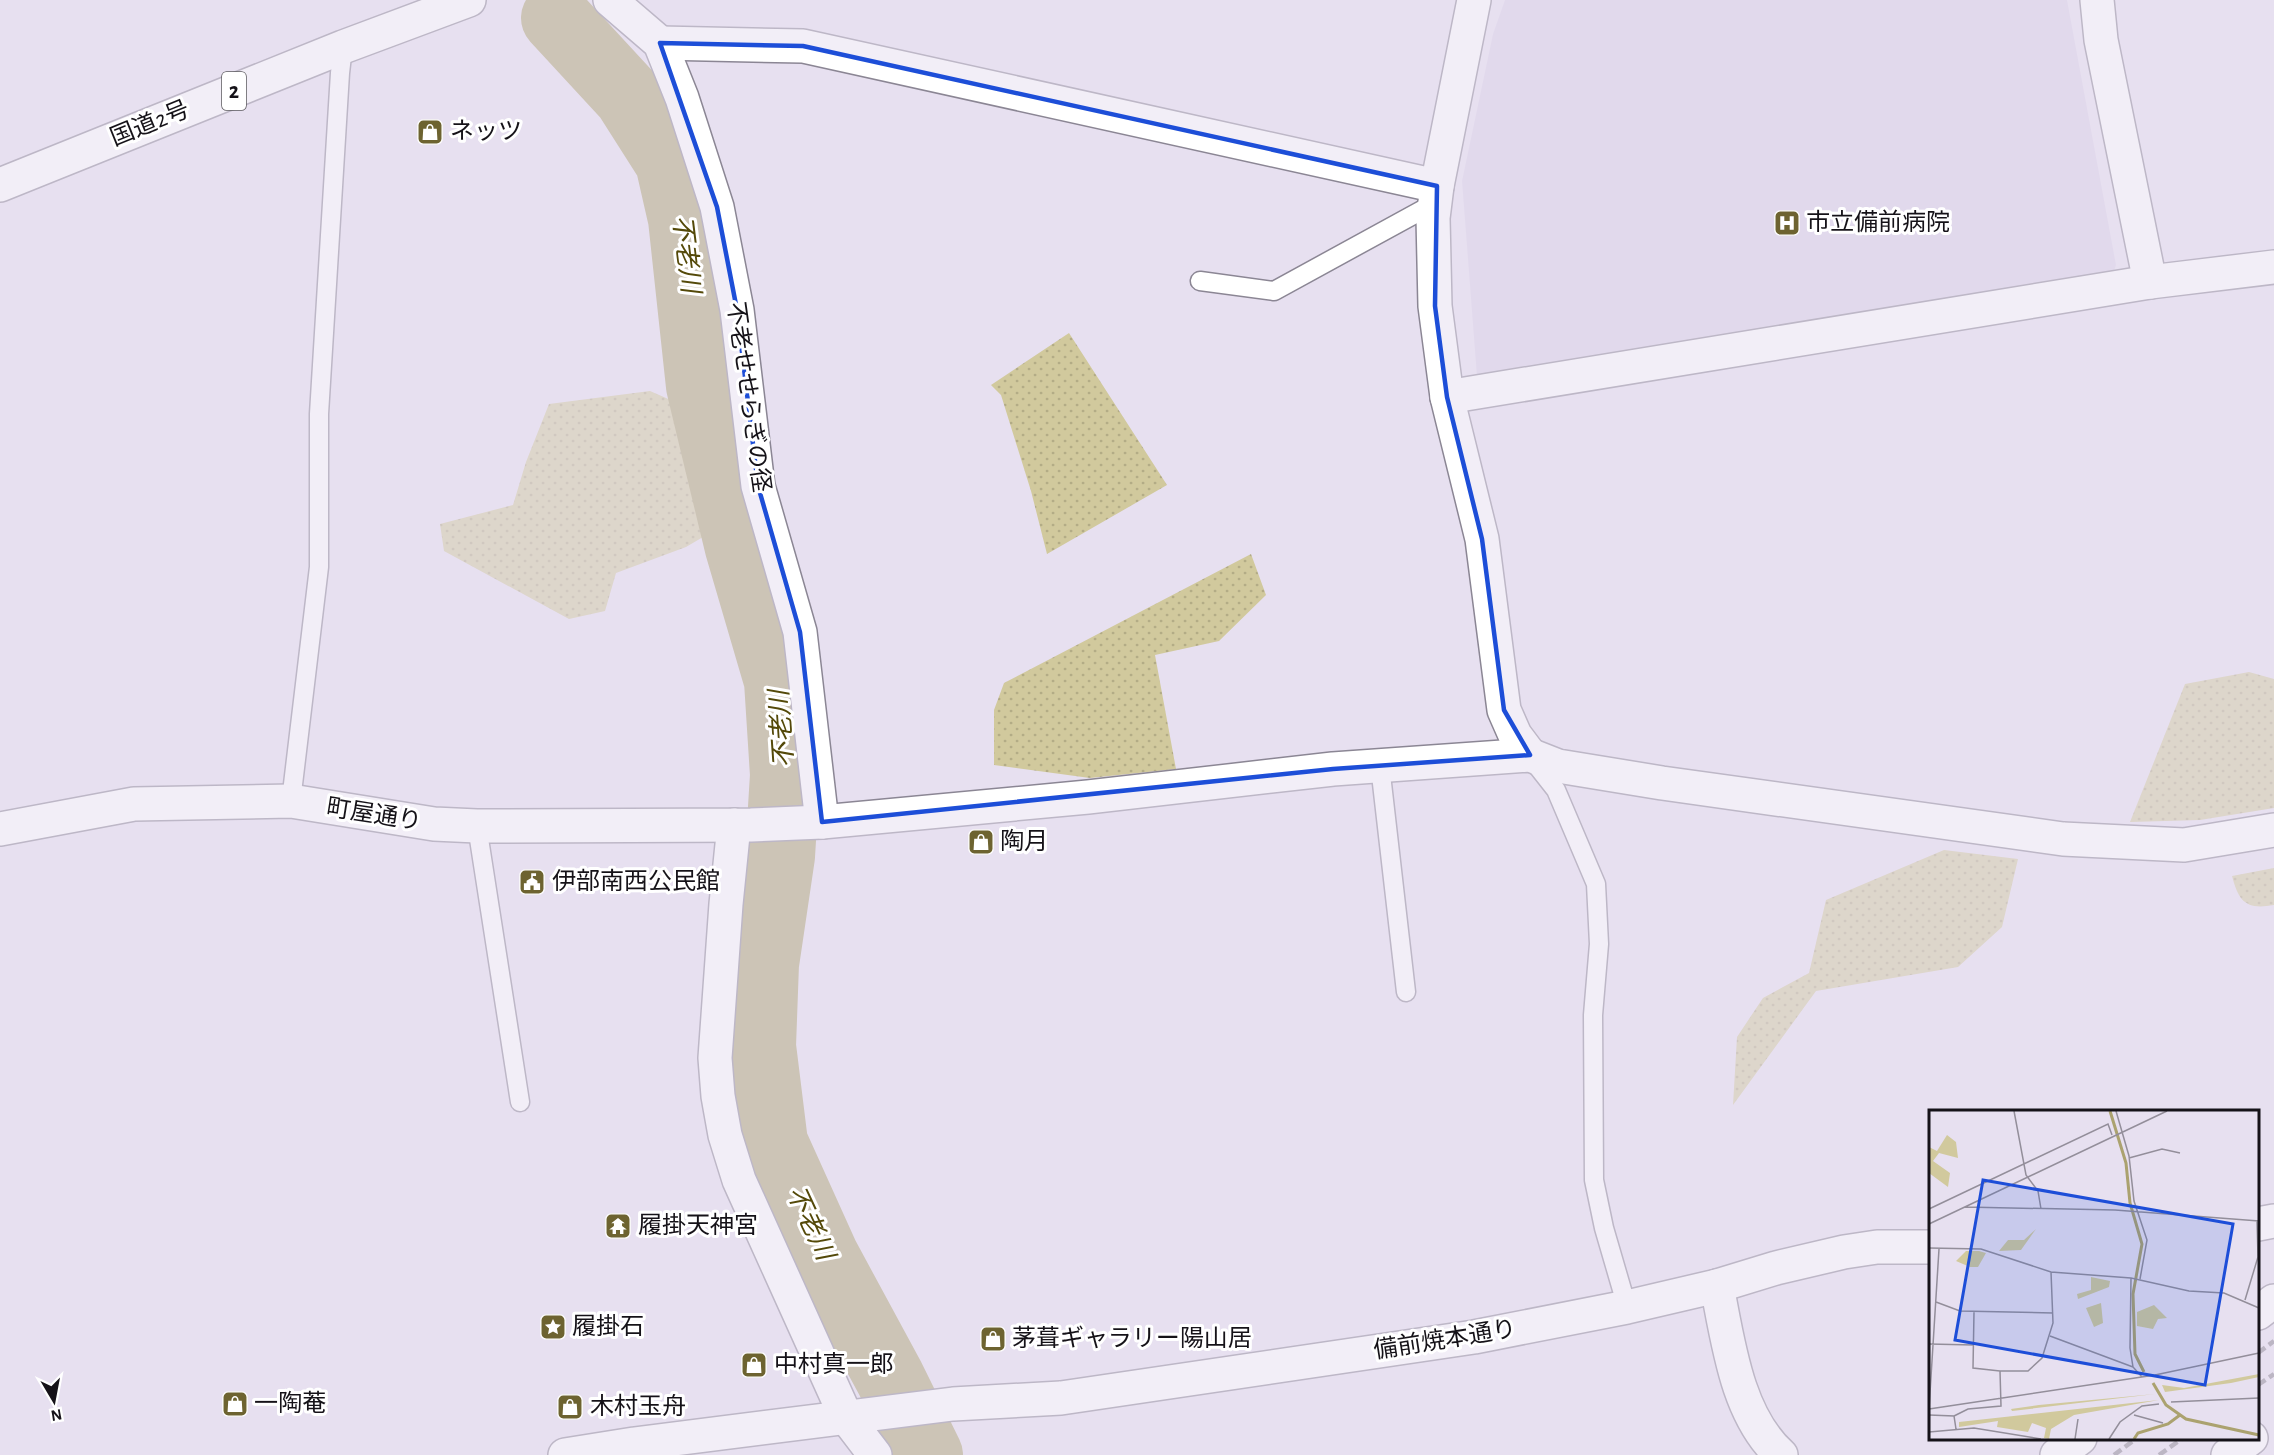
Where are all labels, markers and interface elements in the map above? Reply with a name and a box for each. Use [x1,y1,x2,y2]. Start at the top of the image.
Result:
road number: 2 [222,72,246,110]
street label: 国道2号 [106,95,193,151]
shop icon: ネッツ [415,117,445,147]
place label: ネッツ [450,119,522,144]
hospital icon: 市立備前病院 [1772,208,1802,238]
place label: 市立備前病院 [1806,209,1950,235]
water label: 不老川 [668,214,705,297]
street label: 不老せせらぎの径 [723,300,775,494]
water label: 不老川 [765,686,798,769]
street label: 町屋通り [325,795,423,834]
shop icon: 陶月 [966,827,996,857]
place label: 陶月 [1000,828,1048,854]
public building icon: 伊部南西公民館 [517,867,547,897]
place label: 伊部南西公民館 [552,868,720,894]
inset map [1929,1110,2259,1440]
water label: 不老川 [782,1182,840,1267]
temple icon: 履掛天神宮 [603,1211,633,1241]
place label: 履掛天神宮 [638,1212,758,1238]
place icon: 履掛石 [538,1312,568,1342]
place label: 履掛石 [572,1313,644,1339]
street label: 備前焼本通り [1372,1315,1518,1363]
shop icon: 茅葺ギャラリー陽山居 [978,1324,1008,1354]
place label: 茅葺ギャラリー陽山居 [1012,1325,1252,1351]
shop icon: 中村真一郎 [739,1350,769,1380]
place label: 中村真一郎 [774,1351,894,1377]
north arrow [24,1371,84,1431]
shop icon: 一陶菴 [220,1389,250,1419]
place label: 一陶菴 [254,1390,326,1416]
shop icon: 木村玉舟 [555,1392,585,1422]
place label: 木村玉舟 [590,1393,686,1419]
text: N [50,1406,63,1424]

